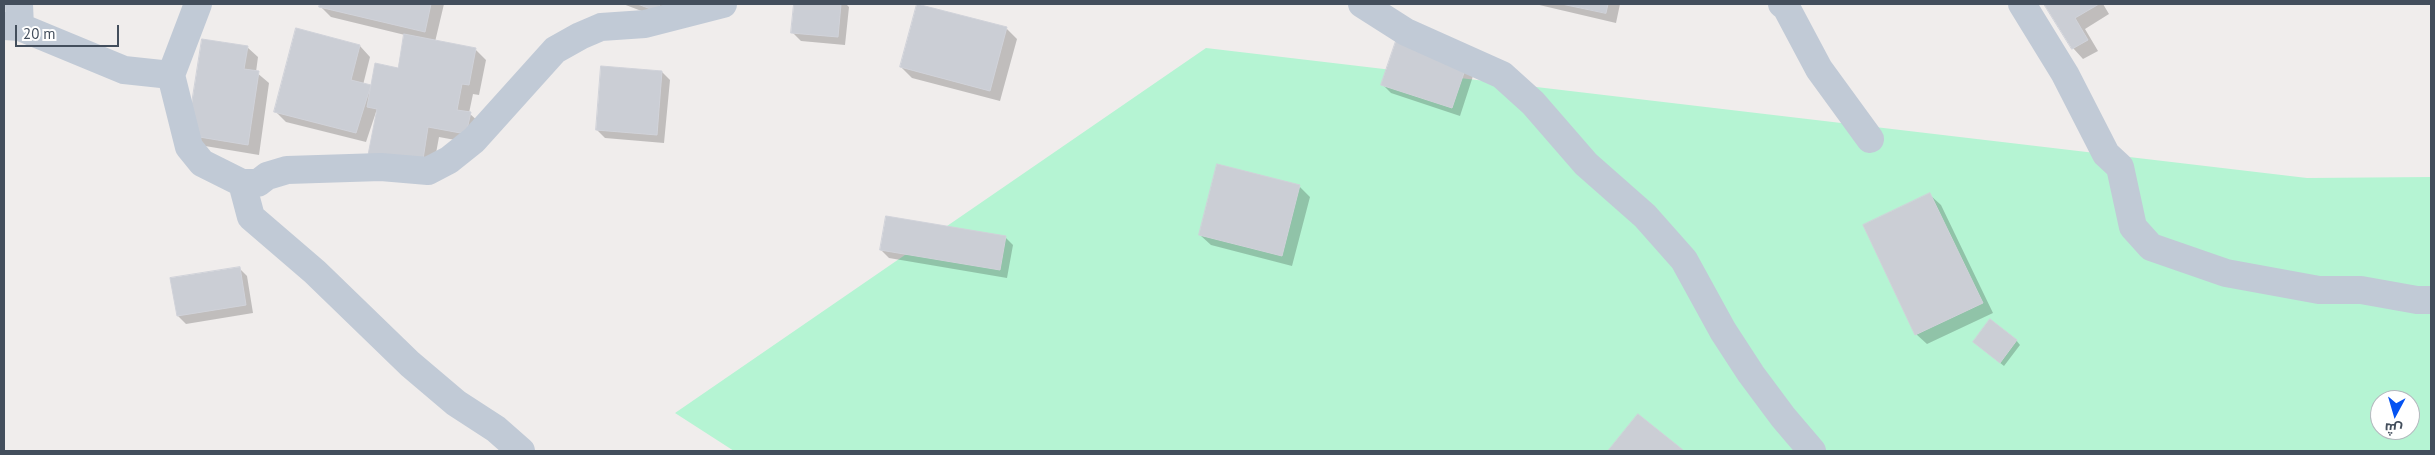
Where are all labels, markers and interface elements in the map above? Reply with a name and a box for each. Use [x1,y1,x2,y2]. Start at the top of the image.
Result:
scale bar [18,15,121,47]
text: 20 m [23,24,56,43]
north arrow [2370,390,2420,440]
text: ش [2384,419,2403,439]

